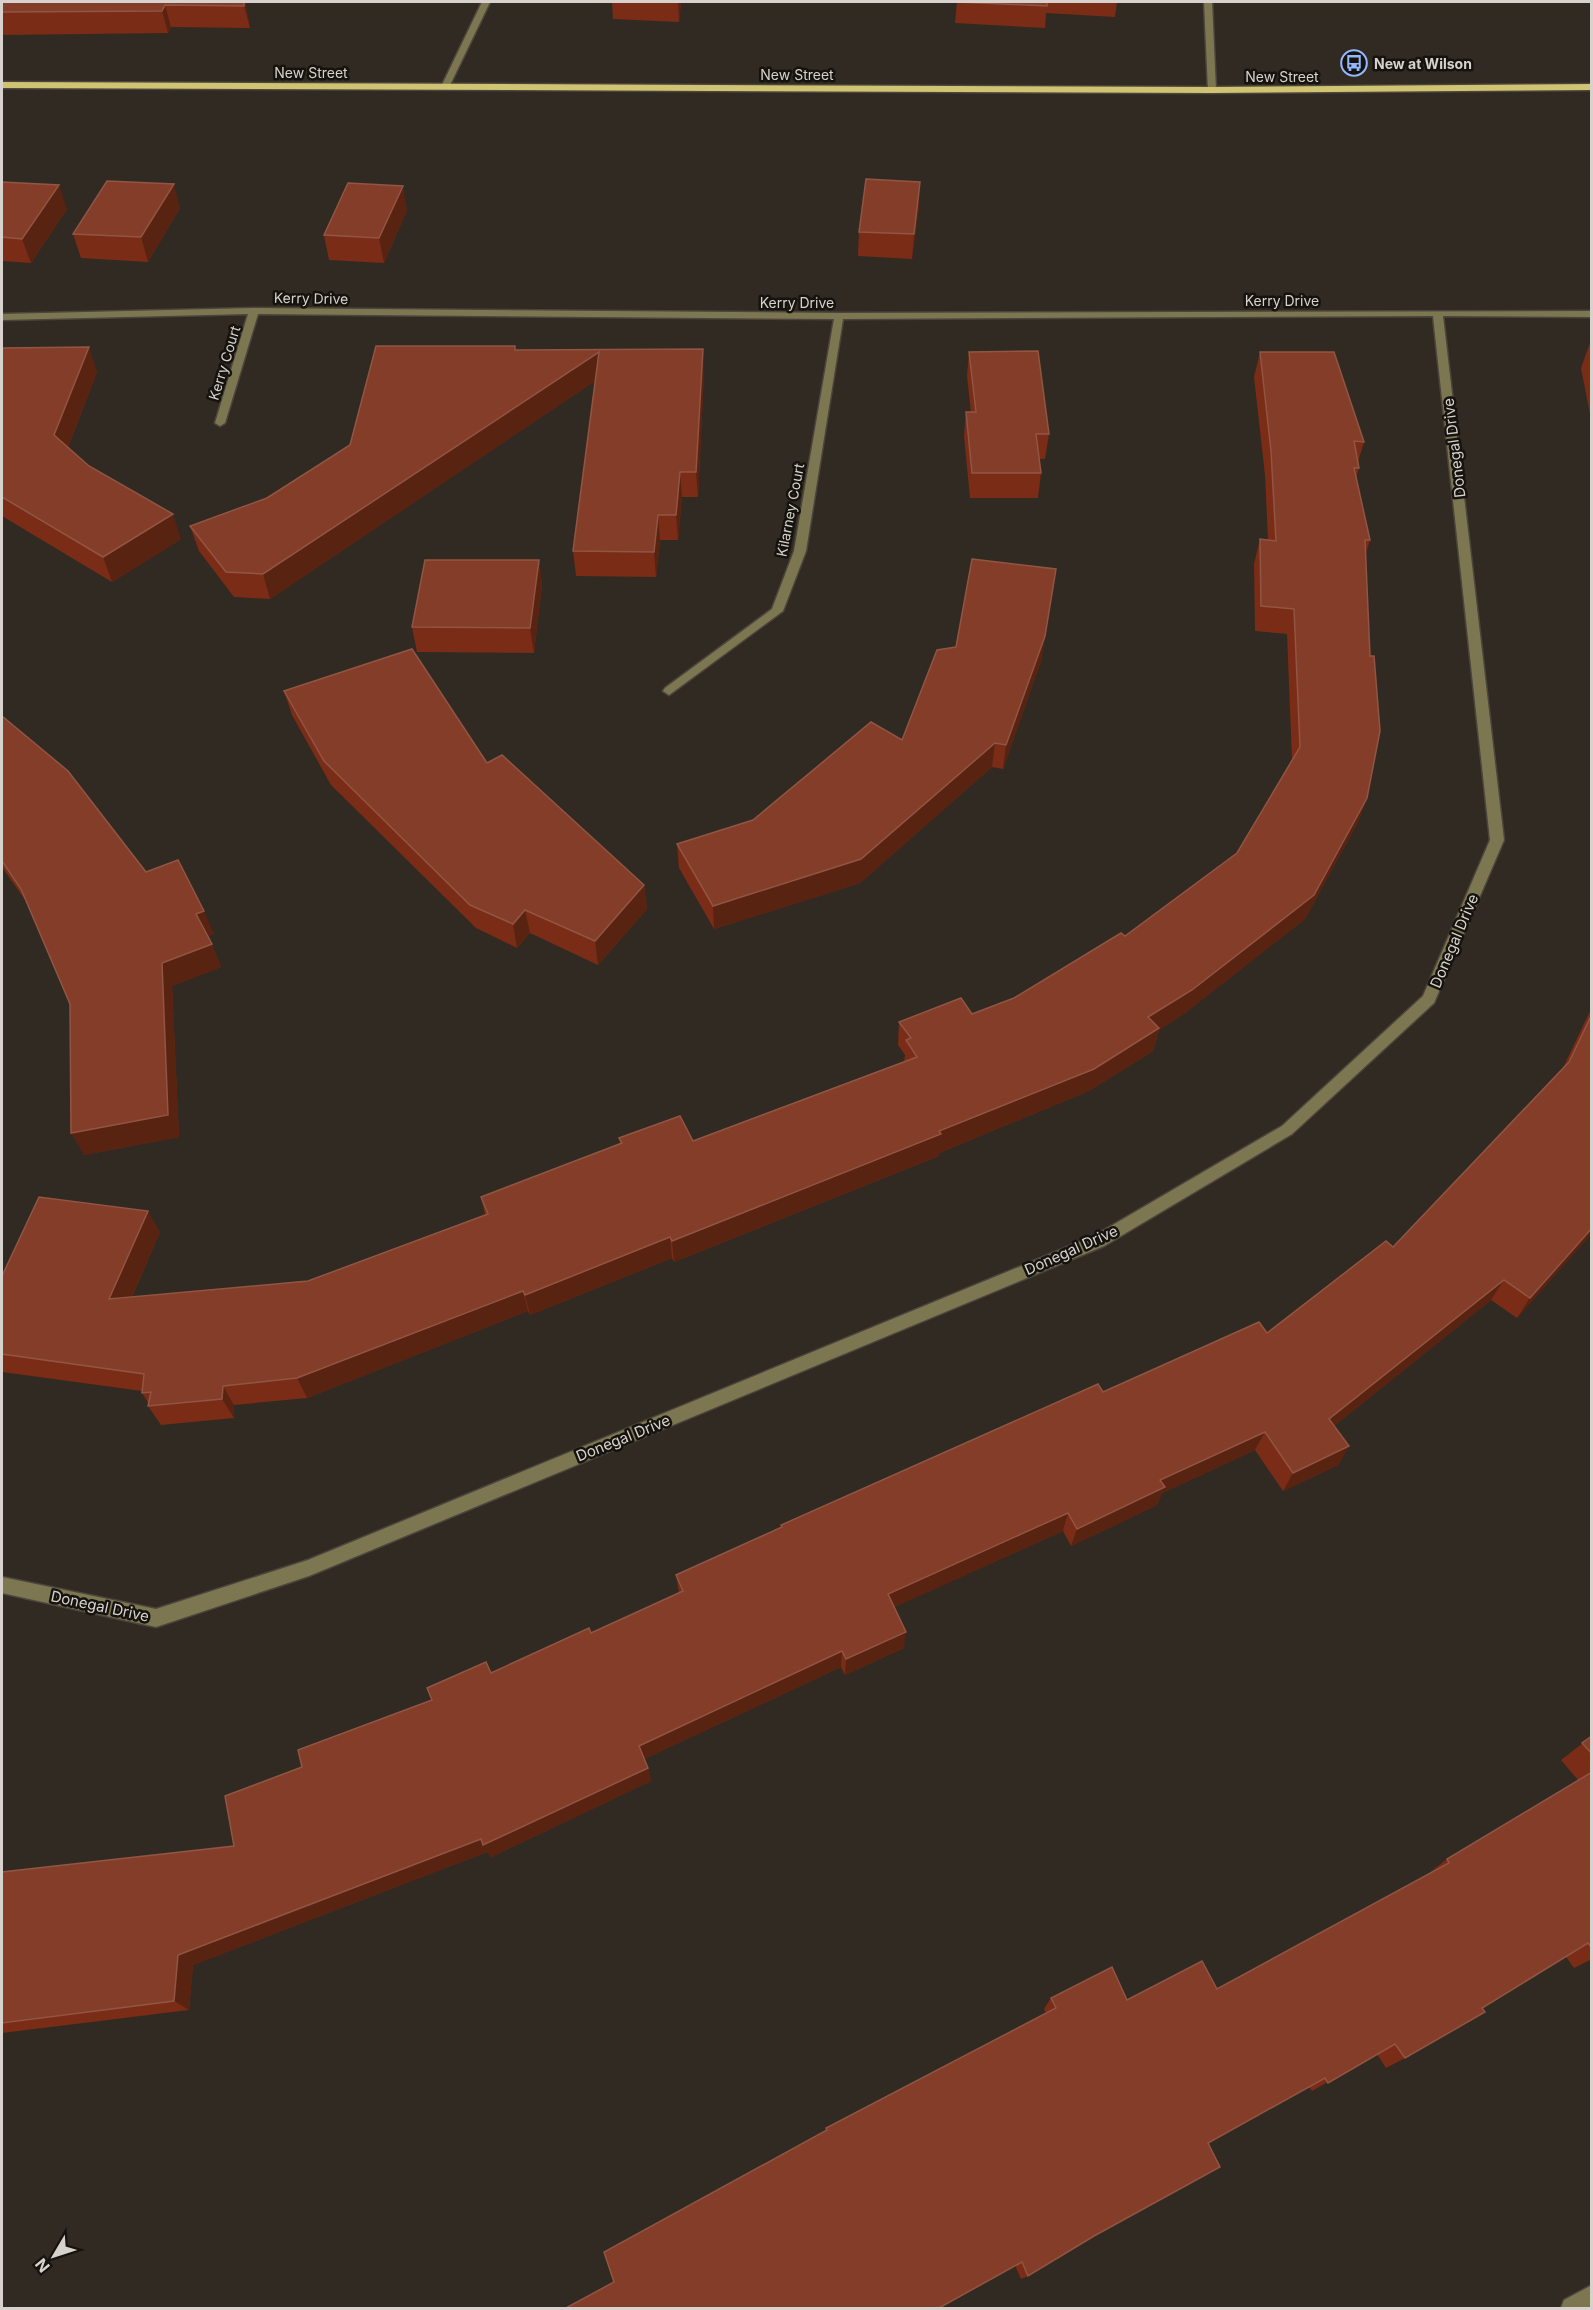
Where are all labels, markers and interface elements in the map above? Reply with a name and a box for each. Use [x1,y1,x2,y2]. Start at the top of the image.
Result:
bus stop icon: New at Wilson [1339,48,1369,78]
place label: New at Wilson [1374,55,1472,72]
street label: New Street [274,64,348,81]
street label: New Street [760,66,834,83]
street label: New Street [1245,68,1319,85]
street label: Kerry Drive [274,289,348,307]
street label: Kerry Drive [1245,292,1319,309]
street label: Kerry Drive [760,294,834,311]
street label: Kerry Court [205,323,243,402]
street label: Donegal Drive [1438,397,1470,499]
street label: Kilarney Court [773,461,807,558]
street label: Donegal Drive [1426,891,1482,991]
street label: Donegal Drive [1021,1221,1121,1279]
street label: Donegal Drive [573,1410,673,1466]
street label: Donegal Drive [49,1586,151,1626]
north arrow [24,2226,84,2286]
text: N [31,2254,54,2276]

